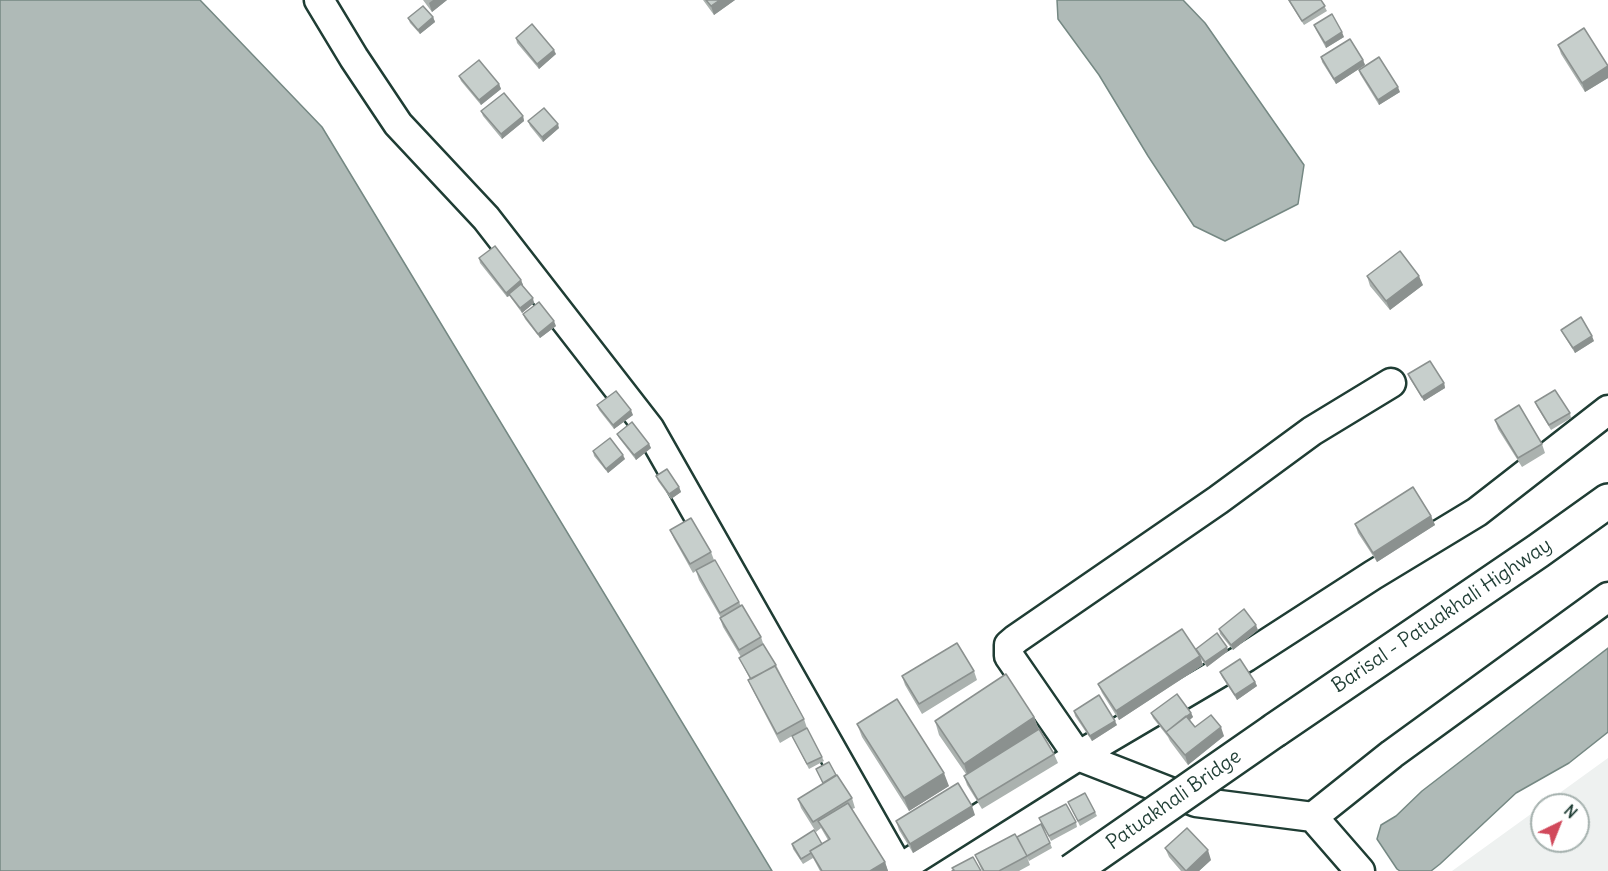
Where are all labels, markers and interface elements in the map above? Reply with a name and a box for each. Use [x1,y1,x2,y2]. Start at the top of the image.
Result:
street label: Barisal - Patuakhali Highway [1328,533,1556,699]
street label: Patuakhali Bridge [1102,745,1246,855]
north arrow [1530,793,1590,853]
text: N [1560,800,1582,822]

